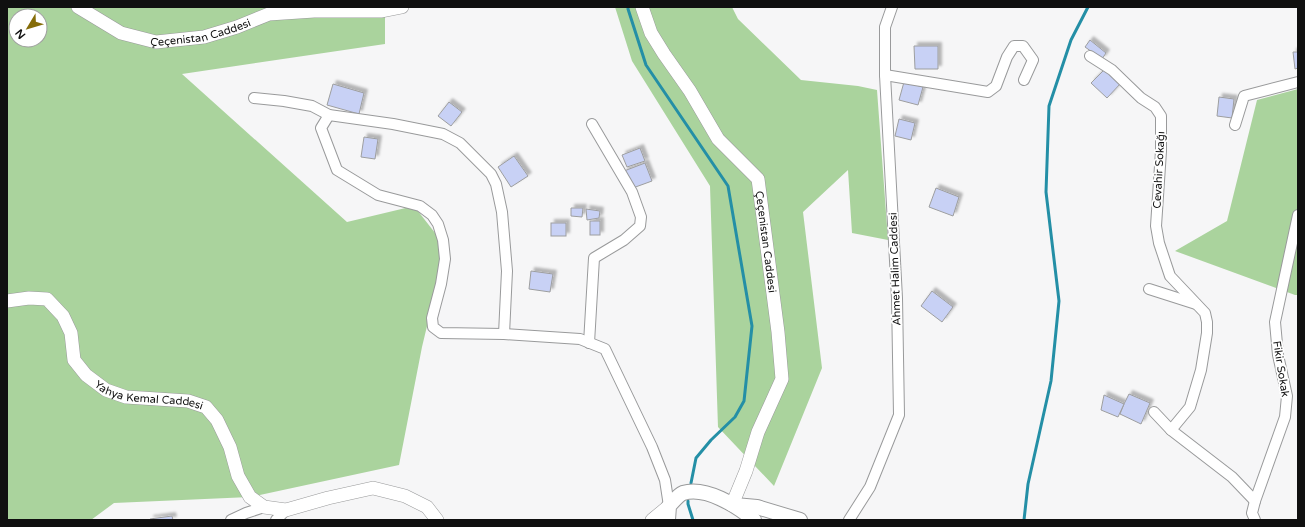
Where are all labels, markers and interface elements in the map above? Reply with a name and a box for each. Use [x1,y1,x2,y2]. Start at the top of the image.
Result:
north arrow [8,8,48,48]
street label: Çeçenistan Caddesi [149,16,253,49]
text: N [13,26,28,41]
street label: Cevahir Sokağı [1150,131,1168,209]
street label: Çeçenistan Caddesi [753,190,779,294]
street label: Ahmet Halim Caddesi [887,212,903,326]
street label: Fikir Sokak [1270,340,1292,398]
street label: Yahya Kemal Caddesi [92,377,205,412]

